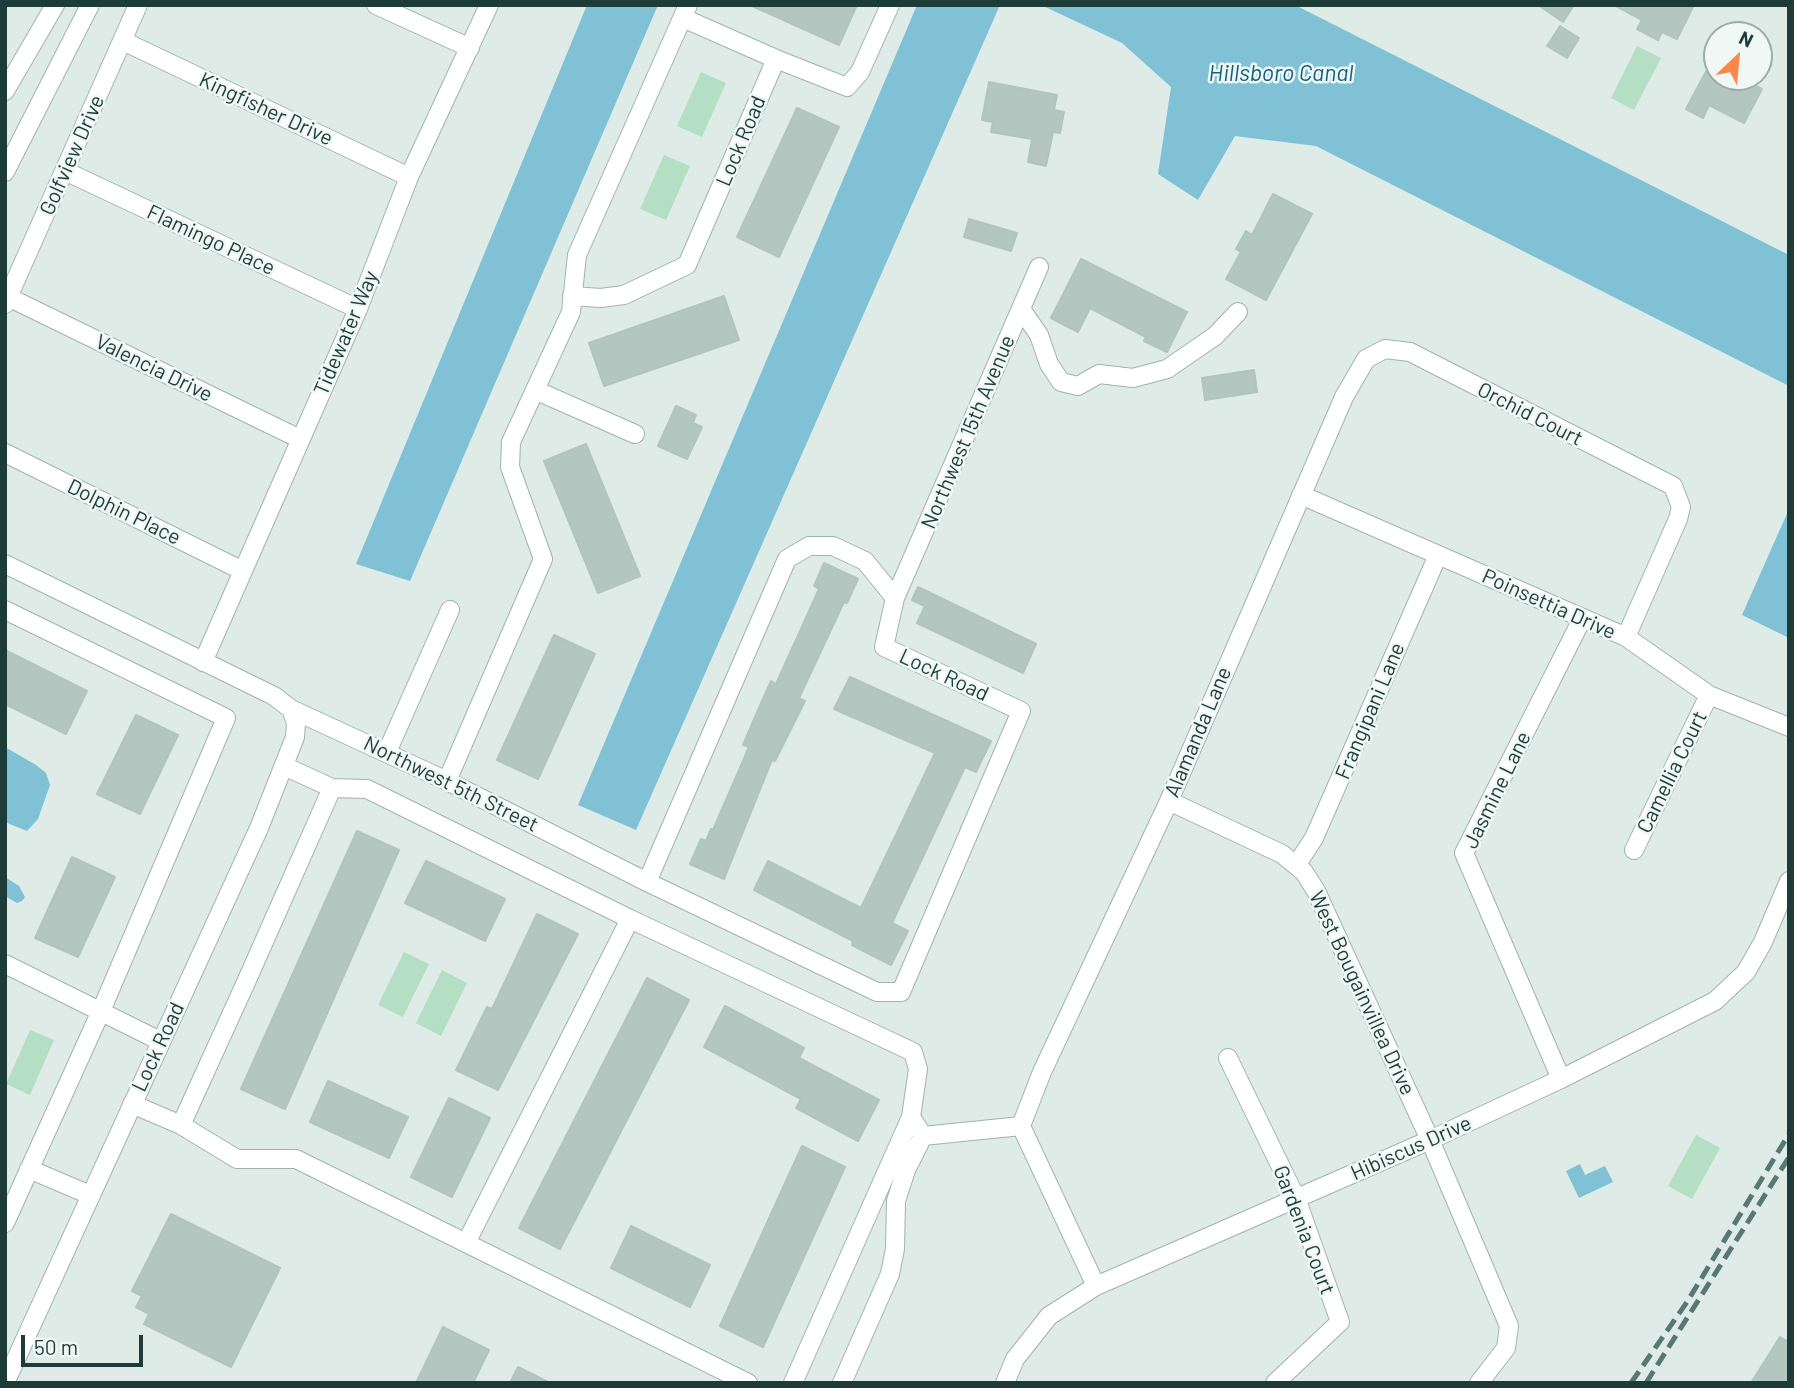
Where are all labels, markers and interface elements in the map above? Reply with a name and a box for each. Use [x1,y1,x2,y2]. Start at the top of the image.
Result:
north arrow [1703,21,1773,91]
text: N [1736,25,1757,52]
water label: Hillsboro Canal [1209,59,1353,87]
street label: Kingfisher Drive [195,67,337,151]
street label: Golfview Drive [34,91,110,219]
street label: Lock Road [711,92,771,190]
street label: Flamingo Place [143,199,279,281]
street label: Tidewater Way [308,267,384,399]
street label: Valencia Drive [91,329,217,407]
street label: Northwest 15th Avenue [916,331,1020,533]
street label: Orchid Court [1473,377,1587,451]
street label: Dolphin Place [63,474,185,550]
street label: Poinsettia Drive [1478,563,1620,645]
street label: Frangipani Lane [1330,639,1410,783]
street label: Lock Road [895,643,993,707]
street label: Alamanda Lane [1159,663,1237,801]
street label: Camellia Court [1632,707,1712,837]
street label: Jasmine Lane [1458,727,1536,853]
street label: Northwest 5th Street [359,731,543,837]
street label: West Bougainvillea Drive [1304,887,1420,1099]
street label: Lock Road [126,998,190,1096]
street label: Hibiscus Drive [1347,1110,1475,1186]
street label: Gardenia Court [1268,1162,1340,1298]
scale bar [24,1322,147,1366]
text: 50 m [34,1334,78,1359]

